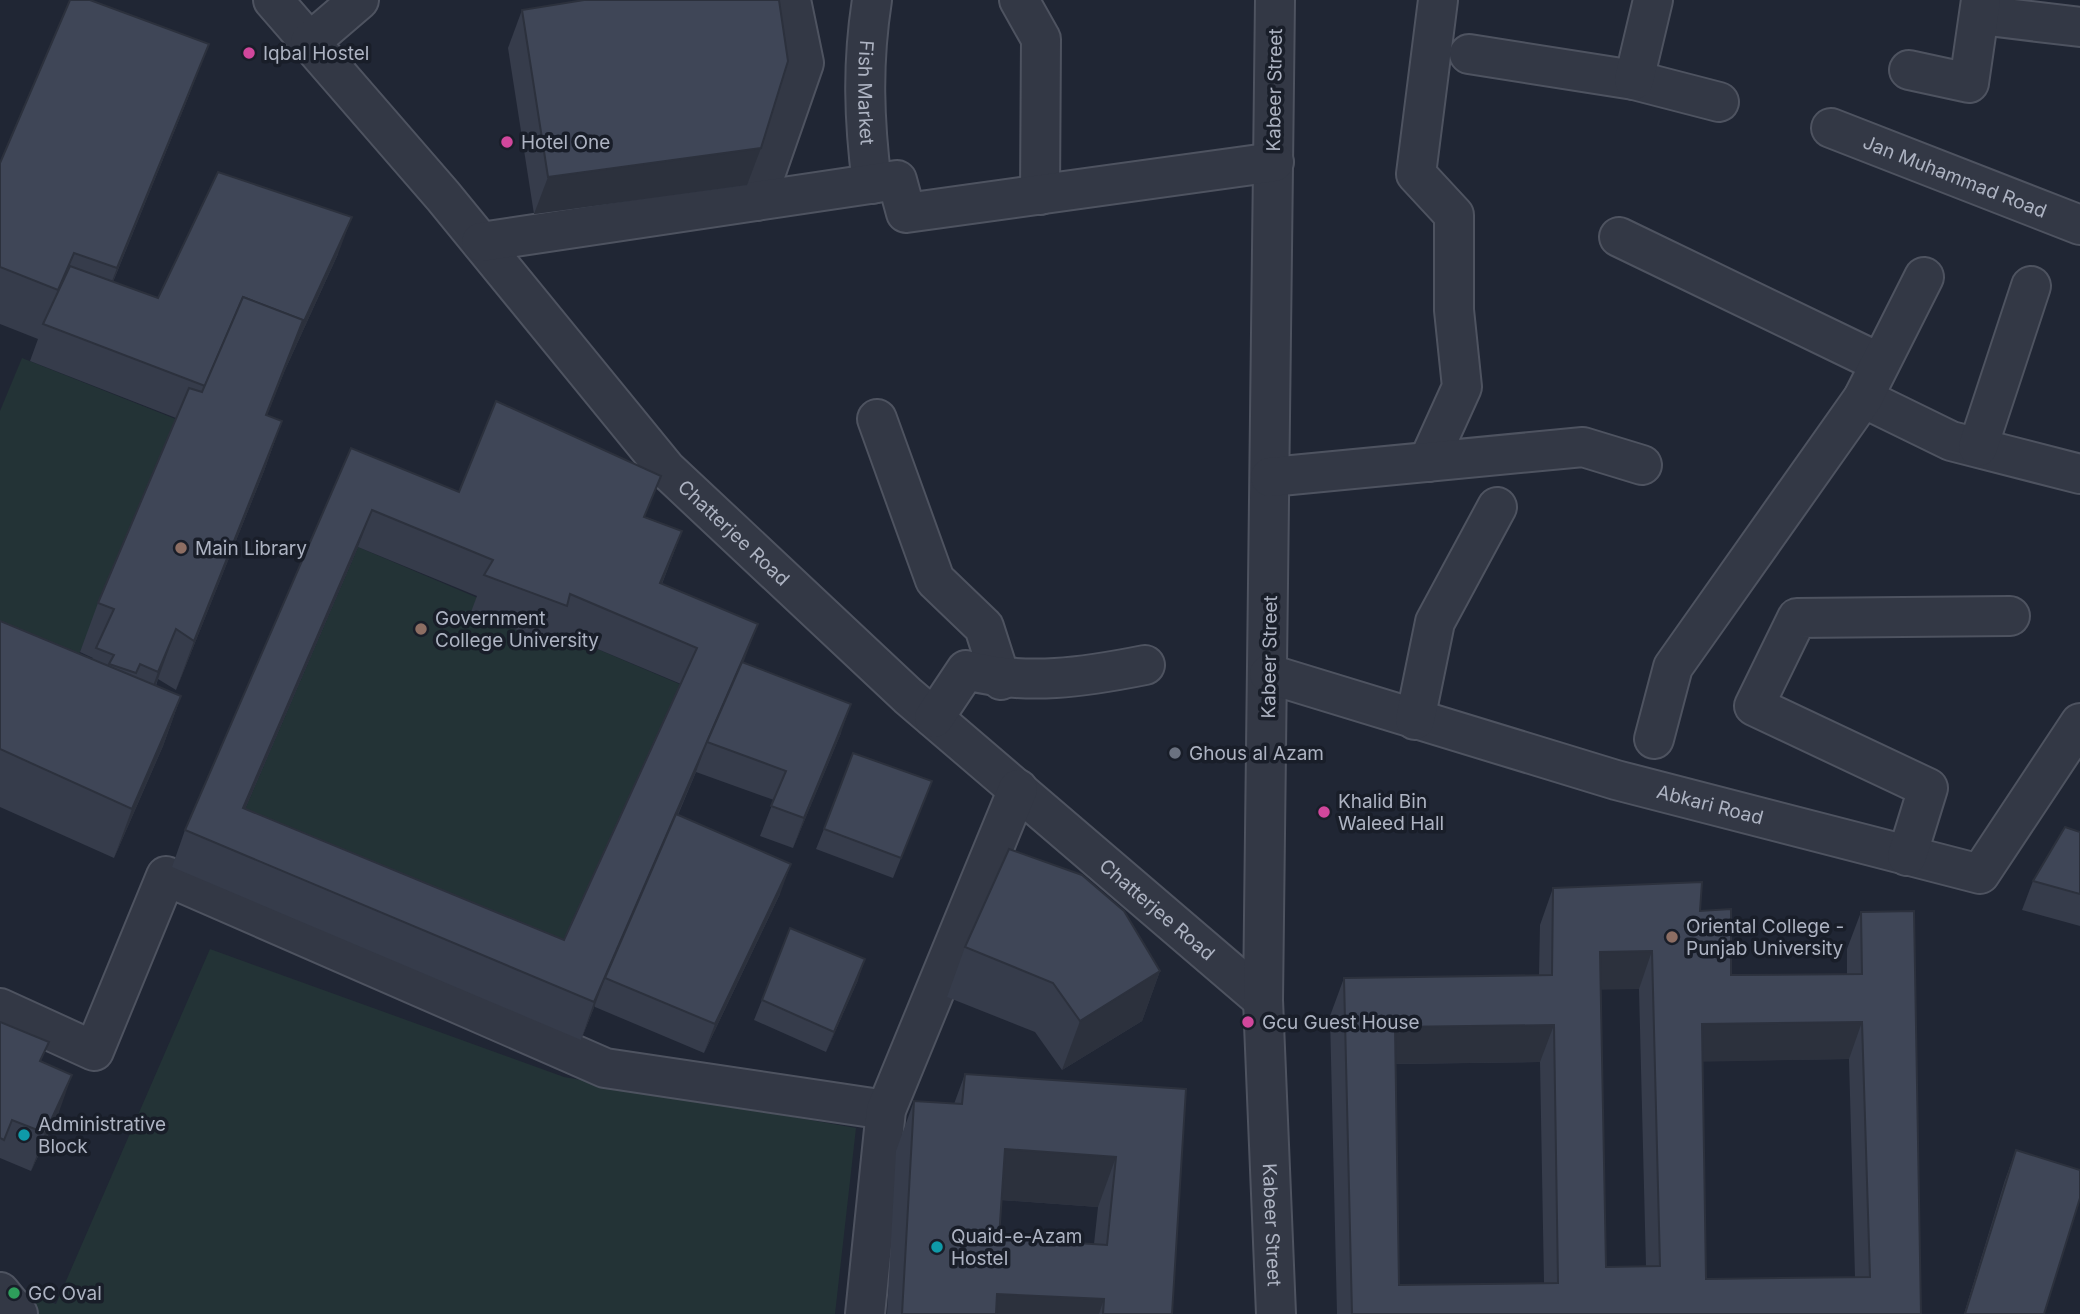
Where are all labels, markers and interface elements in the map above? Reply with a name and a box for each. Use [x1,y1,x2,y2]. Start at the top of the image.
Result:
street label: Kabeer Street [1262,28,1287,152]
street label: Fish Market [853,39,879,146]
place label: Iqbal Hostel [263,42,369,65]
marker: Iqbal Hostel [241,45,257,61]
place label: Hotel One [521,131,610,154]
street label: Jan Muhammad Road [1860,131,2050,223]
marker: Hotel One [499,134,515,150]
street label: Chatterjee Road [673,475,794,591]
place label: Main Library [195,537,307,560]
marker: Main Library [173,540,189,556]
street label: Kabeer Street [1257,595,1282,719]
place label: Government College University [435,607,599,652]
marker: Government College University [413,621,429,637]
place label: Ghous al Azam [1189,742,1324,765]
marker: Ghous al Azam [1167,745,1183,761]
street label: Abkari Road [1654,780,1766,830]
place label: Khalid Bin Waleed Hall [1338,790,1444,835]
marker: Khalid Bin Waleed Hall [1316,804,1332,820]
street label: Chatterjee Road [1095,854,1219,965]
place label: Oriental College - Punjab University [1686,915,1844,960]
marker: Oriental College - Punjab University [1664,929,1680,945]
place label: Gcu Guest House [1262,1011,1420,1034]
marker: Gcu Guest House [1240,1014,1256,1030]
place label: Administrative Block [38,1113,166,1158]
marker: Administrative Block [16,1127,32,1143]
street label: Kabeer Street [1258,1163,1286,1287]
place label: Quaid-e-Azam Hostel [951,1225,1083,1270]
marker: Quaid-e-Azam Hostel [929,1239,945,1255]
place label: GC Oval [28,1282,102,1305]
marker: GC Oval [6,1285,22,1301]

